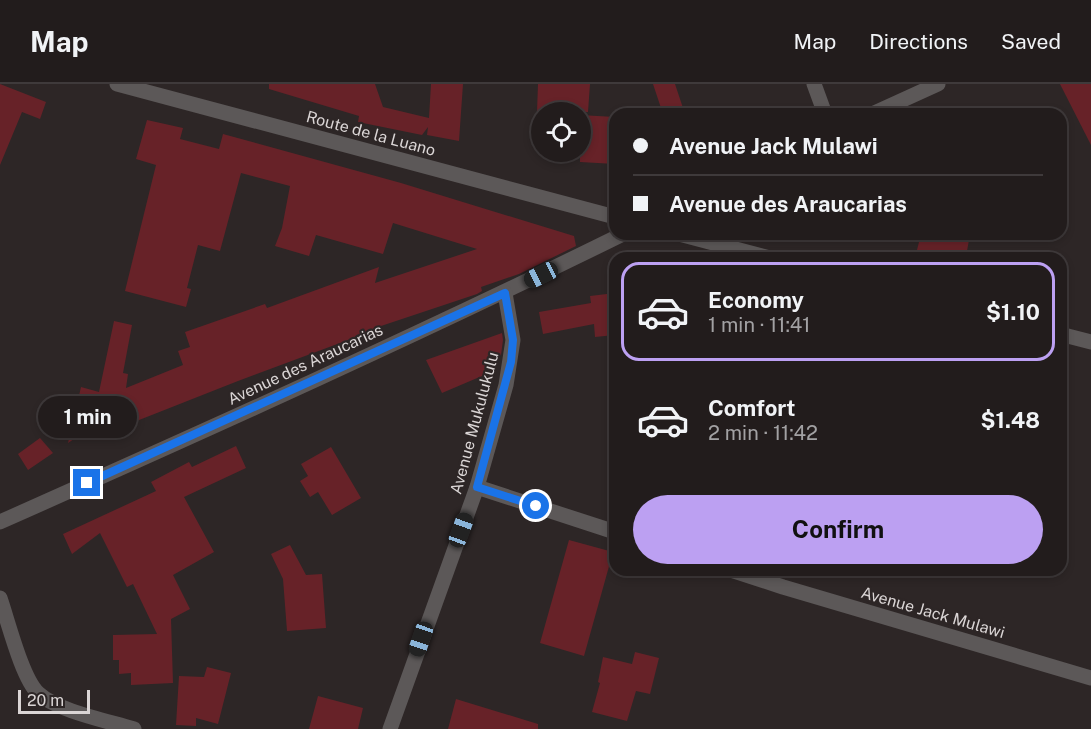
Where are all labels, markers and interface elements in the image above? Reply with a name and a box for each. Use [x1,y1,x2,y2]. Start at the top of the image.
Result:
text: Map [30,25,89,58]
text: Map [794,29,836,54]
text: Directions [869,29,968,54]
text: Saved [1001,29,1061,54]
map controls [531,102,591,162]
button: locate [531,102,591,162]
street label: Route de la Luano [304,107,438,160]
text: Avenue Jack Mulawi [669,133,878,159]
text: Avenue des Araucarias [669,191,907,217]
car [521,259,561,291]
icon: car [636,285,690,339]
text: Economy [708,287,804,313]
text: $1.10 [986,299,1040,325]
text: 1 min · 11:41 [708,313,810,337]
street label: Avenue des Araucarias [225,320,386,409]
street label: Avenue Mukulukulu [446,350,503,496]
icon: car [636,393,690,447]
text: Comfort [708,395,795,421]
callout: 1 min [38,396,136,438]
text: 1 min [63,405,112,429]
text: $1.48 [981,407,1040,433]
text: 2 min · 11:42 [708,421,818,445]
route end [73,469,100,496]
route start [522,492,549,519]
button: Confirm [633,495,1043,564]
car [446,510,476,550]
street label: Avenue Jack Mulawi [859,583,1007,642]
car [407,619,435,659]
scale bar [18,687,90,714]
text: 20 m [27,691,64,710]

